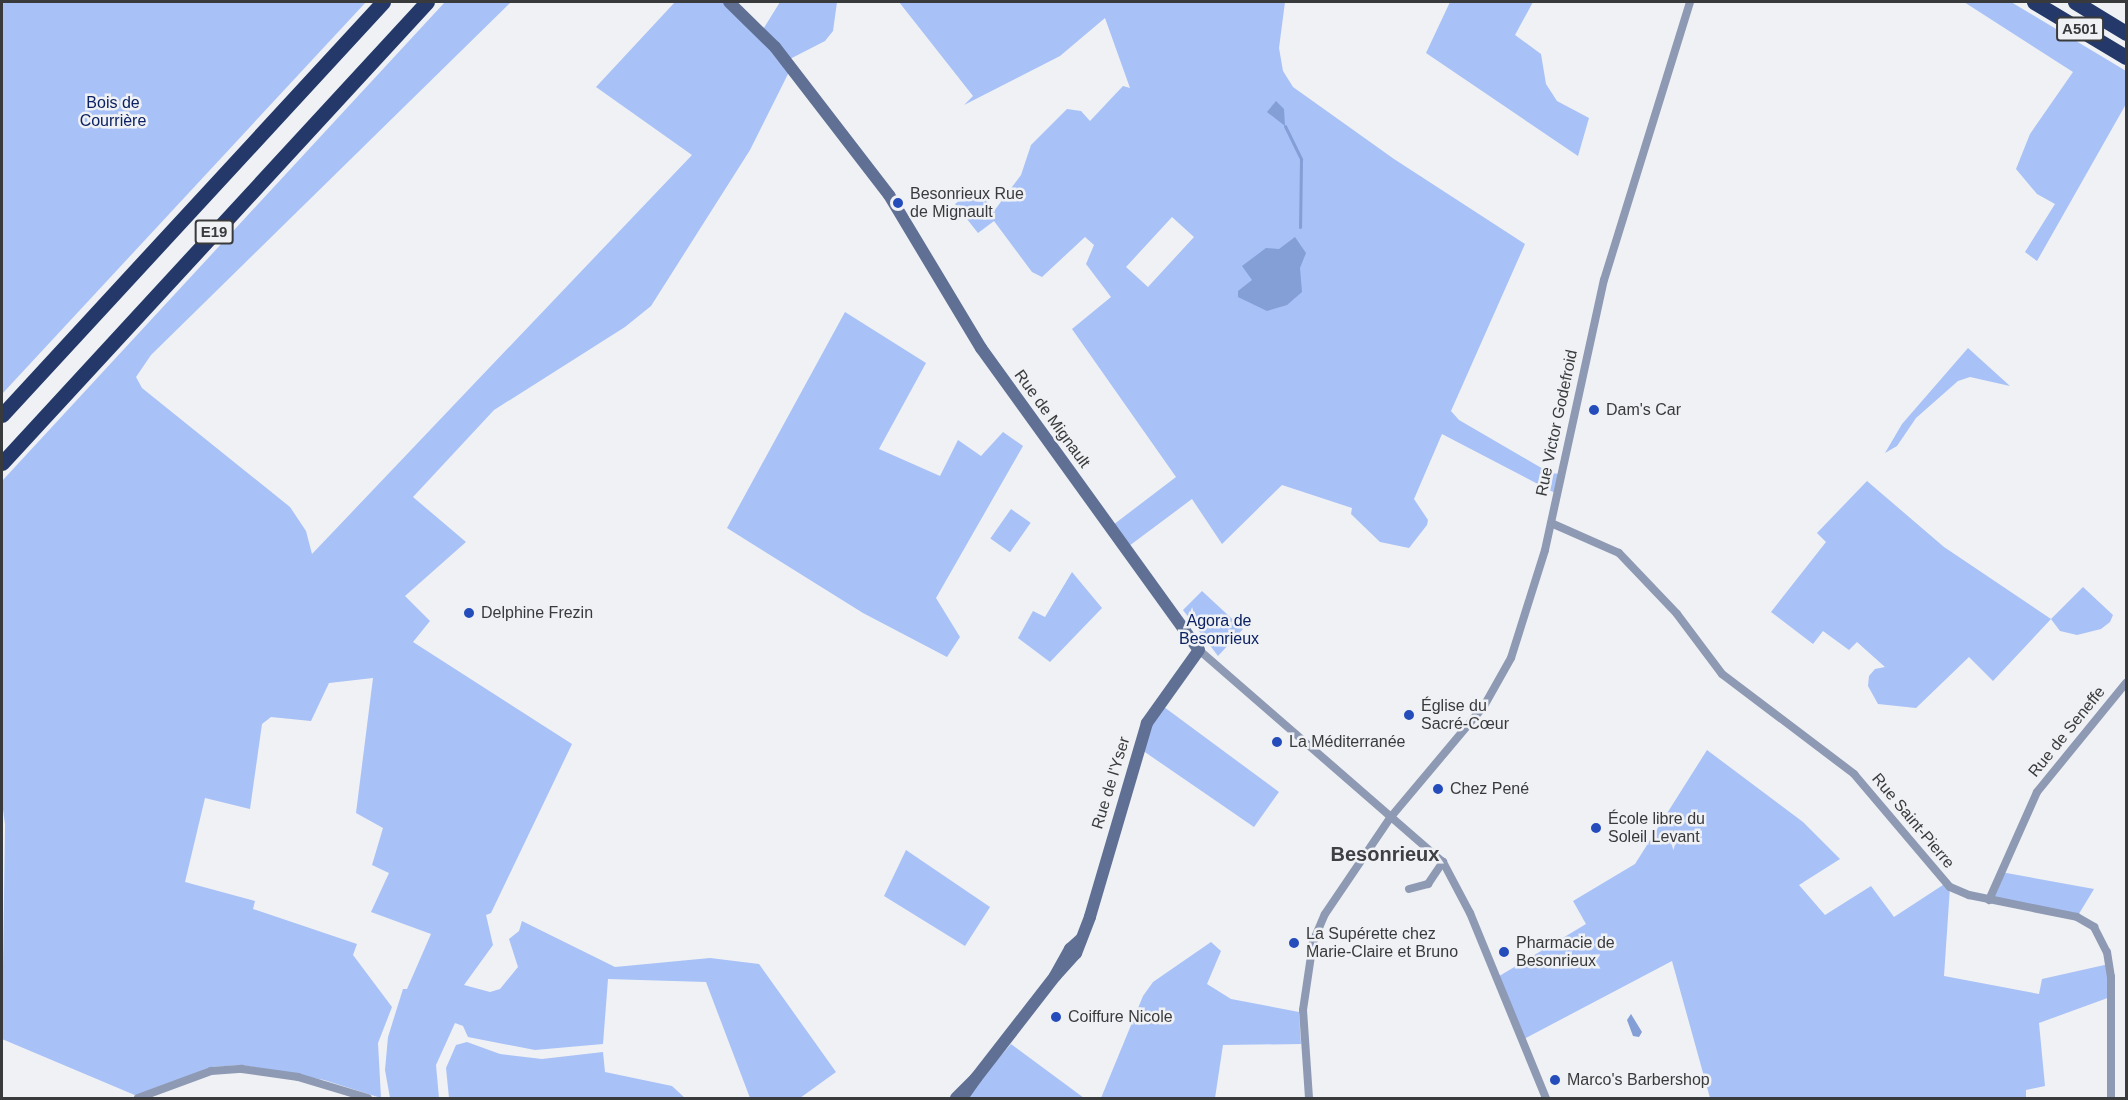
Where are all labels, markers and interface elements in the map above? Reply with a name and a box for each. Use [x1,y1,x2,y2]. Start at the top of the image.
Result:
road number: A501 [2056,17,2104,41]
park label: Bois de Courrière [80,93,146,131]
place label: Besonrieux Rue de Mignault [910,184,1024,222]
marker: Besonrieux Rue de Mignault [891,196,905,210]
road number: E19 [194,220,234,244]
street label: Rue Victor Godefroid [1532,348,1582,498]
street label: Rue de Mignault [1010,366,1094,472]
place label: Dam's Car [1606,400,1681,420]
marker: Dam's Car [1587,403,1601,417]
place label: Delphine Frezin [481,603,593,623]
marker: Delphine Frezin [462,606,476,620]
park label: Agora de Besonrieux [1179,611,1259,649]
street label: Rue de Seneffe [2025,683,2109,781]
place label: Église du Sacré-Cœur [1421,696,1509,734]
marker: Église du Sacré-Cœur [1402,708,1416,722]
place label: La Méditerranée [1289,732,1406,752]
street label: Rue de l'Yser [1088,735,1134,831]
marker: La Méditerranée [1270,735,1284,749]
street label: Rue Saint-Pierre [1868,770,1958,872]
place label: Chez Pené [1450,779,1529,799]
marker: Chez Pené [1431,782,1445,796]
place label: École libre du Soleil Levant [1608,809,1705,847]
marker: École libre du Soleil Levant [1589,821,1603,835]
district label: Besonrieux [1331,842,1439,866]
place label: La Supérette chez Marie-Claire et Bruno [1306,924,1458,962]
place label: Pharmacie de Besonrieux [1516,933,1615,971]
marker: La Supérette chez Marie-Claire et Bruno [1287,936,1301,950]
marker: Pharmacie de Besonrieux [1497,945,1511,959]
place label: Coiffure Nicole [1068,1007,1173,1027]
marker: Coiffure Nicole [1049,1010,1063,1024]
place label: Marco's Barbershop [1567,1070,1710,1090]
marker: Marco's Barbershop [1548,1073,1562,1087]

